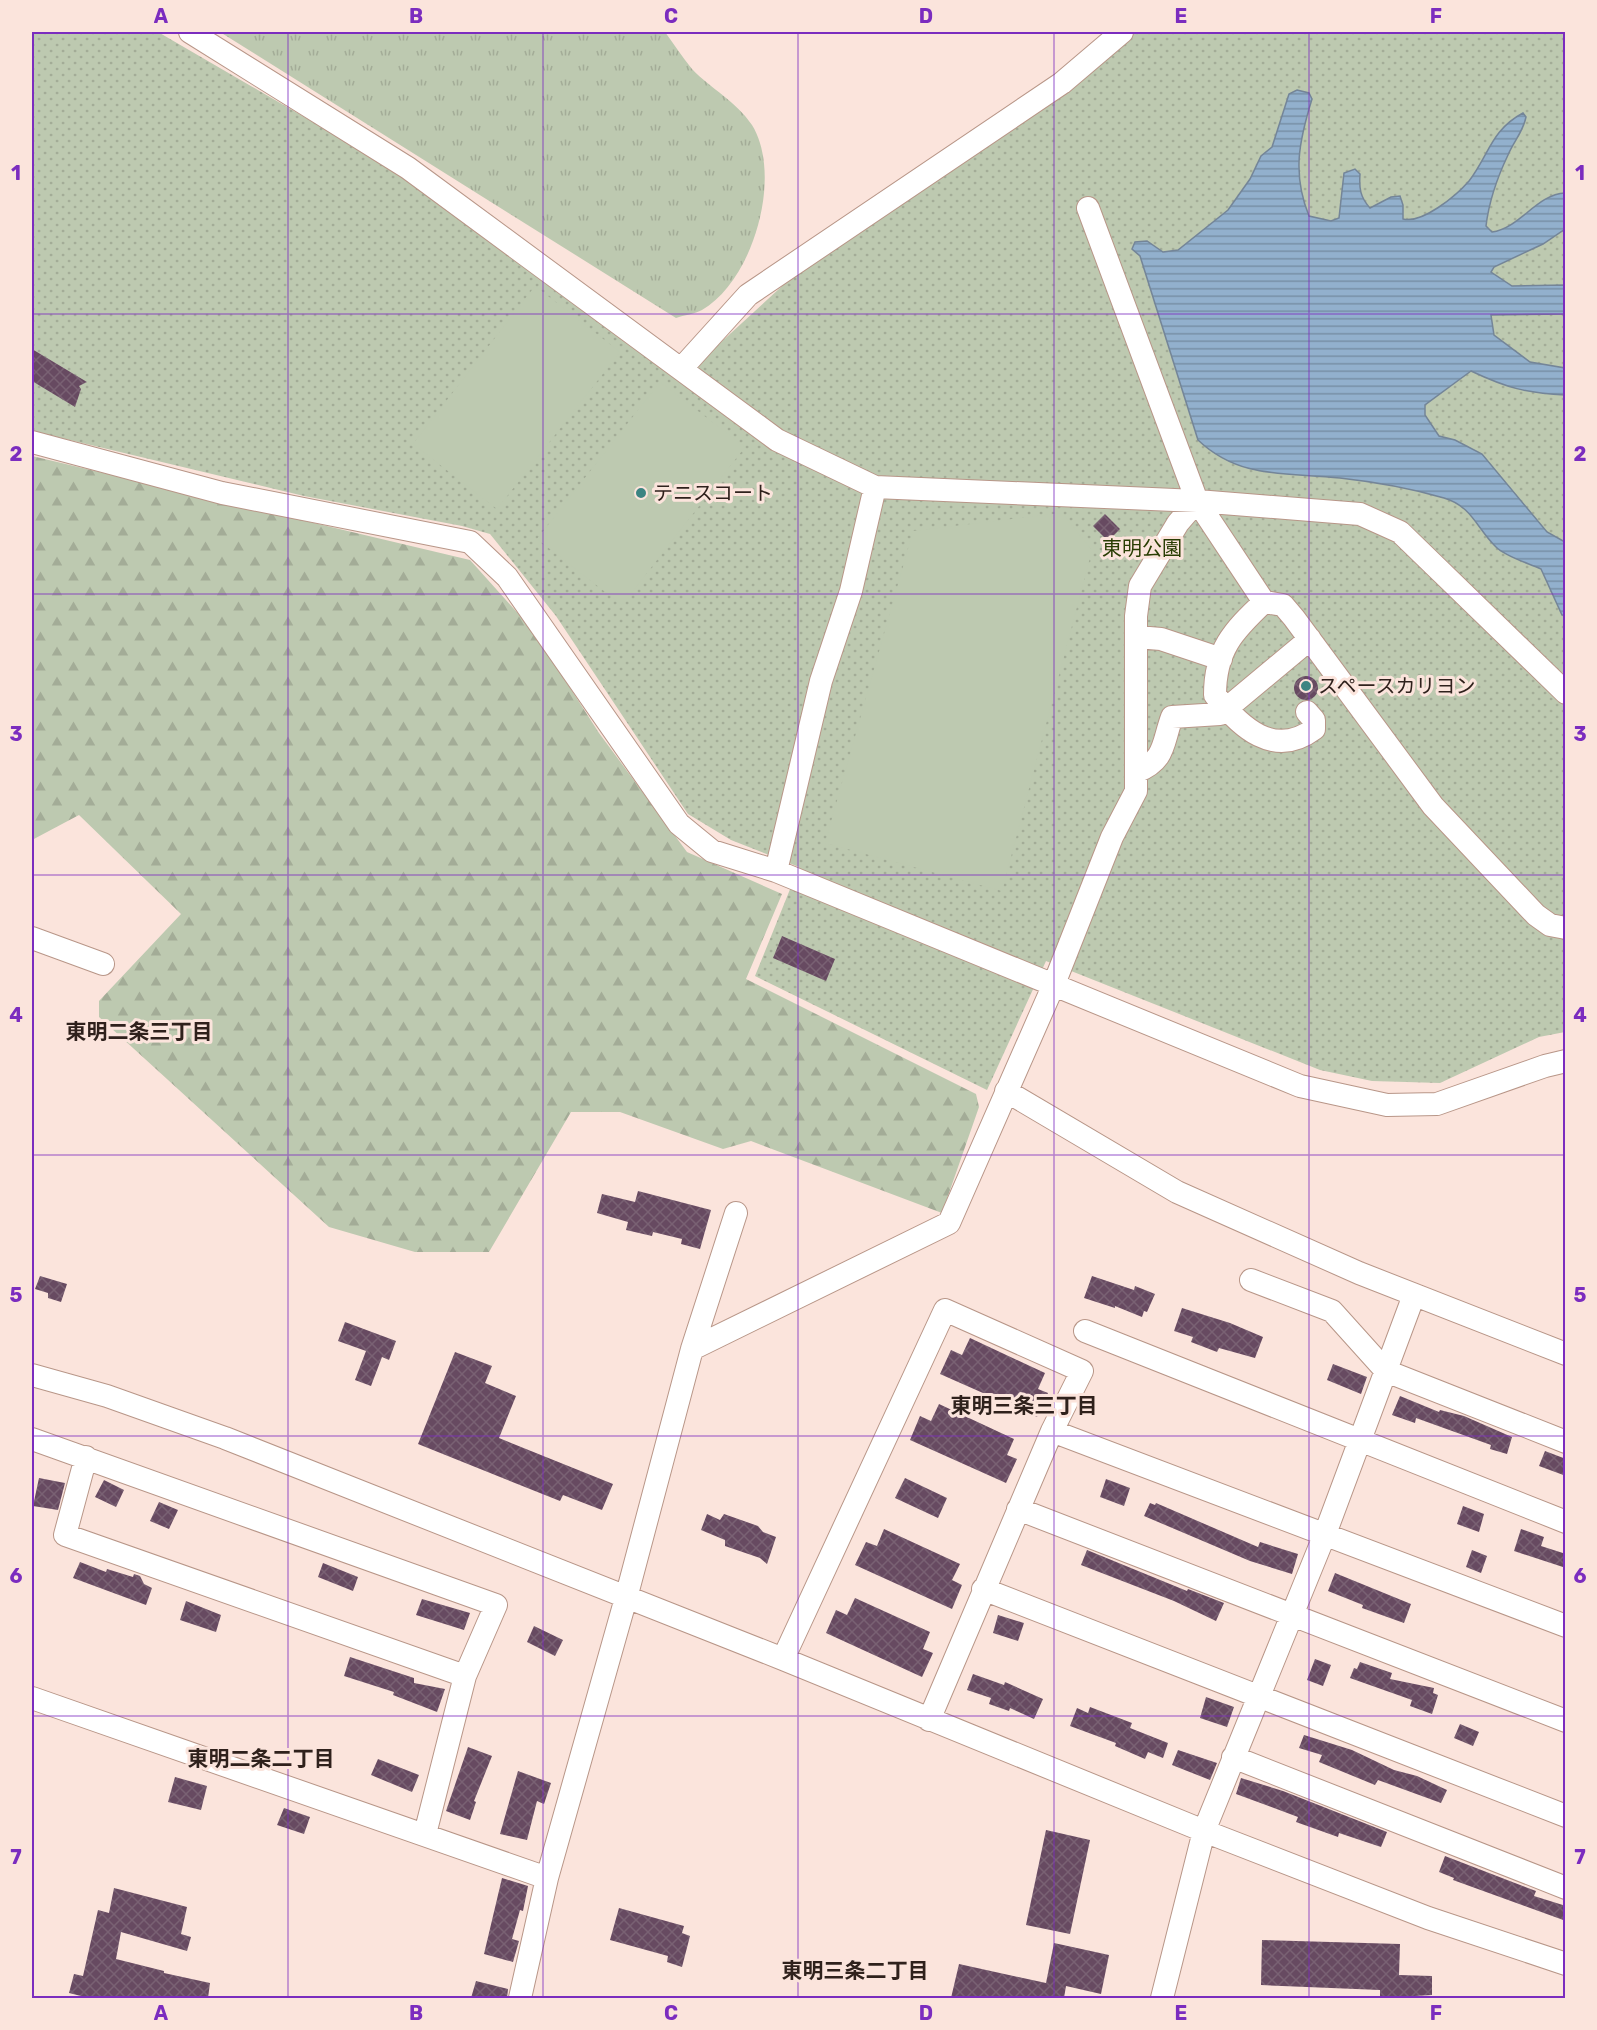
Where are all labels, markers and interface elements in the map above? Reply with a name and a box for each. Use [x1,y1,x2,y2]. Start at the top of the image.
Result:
text: A [154,4,169,28]
text: B [409,4,423,28]
text: C [664,4,678,28]
text: D [919,4,933,28]
text: E [1175,4,1187,28]
text: F [1430,4,1442,28]
text: 1 [11,161,21,185]
text: 1 [1575,161,1585,185]
text: 2 [10,442,23,466]
text: 2 [1574,442,1587,466]
place label: テニスコート [653,481,773,505]
marker: テニスコート [634,486,648,500]
park label: 東明公園 [1102,536,1182,560]
place label: スペースカリヨン [1318,674,1476,698]
marker: スペースカリヨン [1299,679,1313,693]
text: 3 [9,722,23,746]
text: 3 [1573,722,1587,746]
text: 4 [9,1003,23,1027]
text: 4 [1573,1003,1587,1027]
district label: 東明二条三丁目 [66,1019,213,1044]
text: 5 [10,1283,23,1307]
text: 5 [1574,1283,1587,1307]
district label: 東明三条三丁目 [951,1393,1098,1418]
text: 6 [9,1564,23,1588]
text: 6 [1573,1564,1587,1588]
district label: 東明二条二丁目 [188,1746,335,1771]
text: 7 [10,1845,22,1869]
text: 7 [1574,1845,1586,1869]
district label: 東明三条二丁目 [782,1958,929,1983]
text: A [154,2001,169,2025]
text: B [409,2001,423,2025]
text: C [664,2001,678,2025]
text: D [919,2001,933,2025]
text: E [1175,2001,1187,2025]
text: F [1430,2001,1442,2025]

